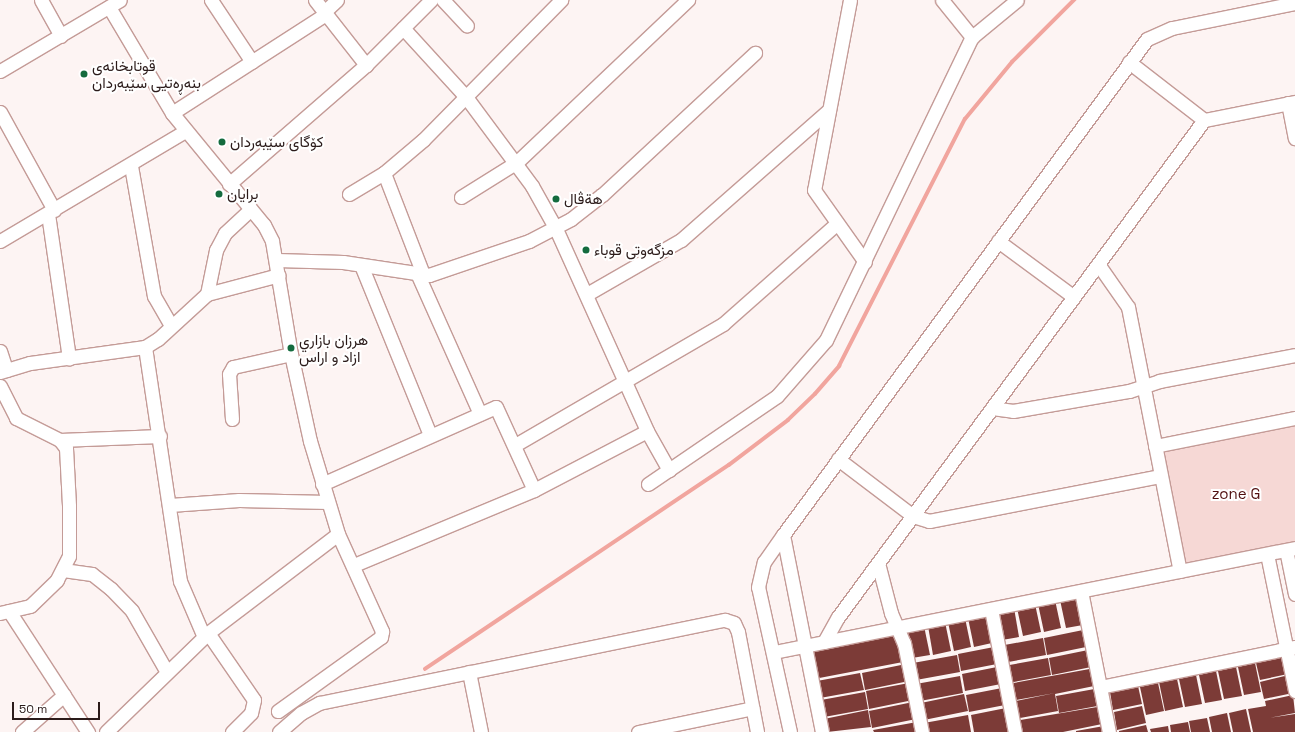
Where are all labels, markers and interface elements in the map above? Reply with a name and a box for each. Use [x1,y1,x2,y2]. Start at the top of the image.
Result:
place label: قوتابخانەی بنەڕەتیی سێبەردان [92,56,201,91]
marker: قوتابخانەی بنەڕەتیی سێبەردان [79,69,89,79]
place label: کۆگای سێبەردان [230,133,323,151]
marker: کۆگای سێبەردان [217,137,227,147]
place label: برايان [227,185,258,203]
marker: برايان [214,189,224,199]
place label: هةڤال [564,190,603,208]
marker: هةڤال [551,194,561,204]
place label: مزگەوتی قوباء [594,241,674,259]
marker: مزگەوتی قوباء [581,245,591,255]
place label: هرزان بازاري ازاد و اراس [299,330,368,365]
marker: هرزان بازاري ازاد و اراس [286,343,296,353]
park label: zone G [1212,485,1260,503]
scale bar [14,694,102,720]
text: 50 m [19,701,47,717]

